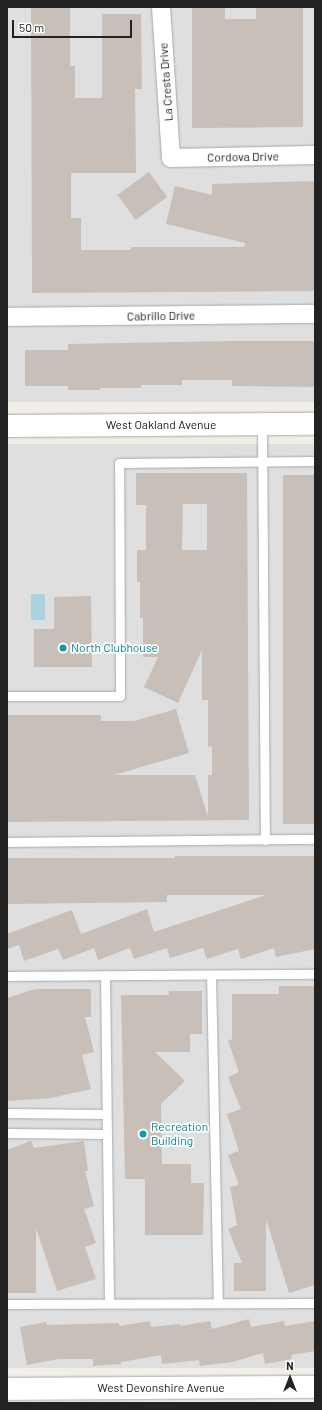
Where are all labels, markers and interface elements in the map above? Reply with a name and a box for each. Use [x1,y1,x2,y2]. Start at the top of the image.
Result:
scale bar [14,12,134,38]
text: 50 m [19,20,44,34]
street label: La Cresta Drive [156,42,176,122]
street label: Cordova Drive [207,149,279,165]
street label: Cabrillo Drive [127,308,195,324]
street label: West Oakland Avenue [106,418,216,432]
place label: North Clubhouse [71,641,158,655]
marker: North Clubhouse [58,643,68,653]
place label: Recreation Building [151,1120,208,1148]
marker: Recreation Building [138,1129,148,1139]
north arrow [270,1358,310,1398]
text: N [286,1359,294,1372]
street label: West Devonshire Avenue [97,1381,225,1395]

